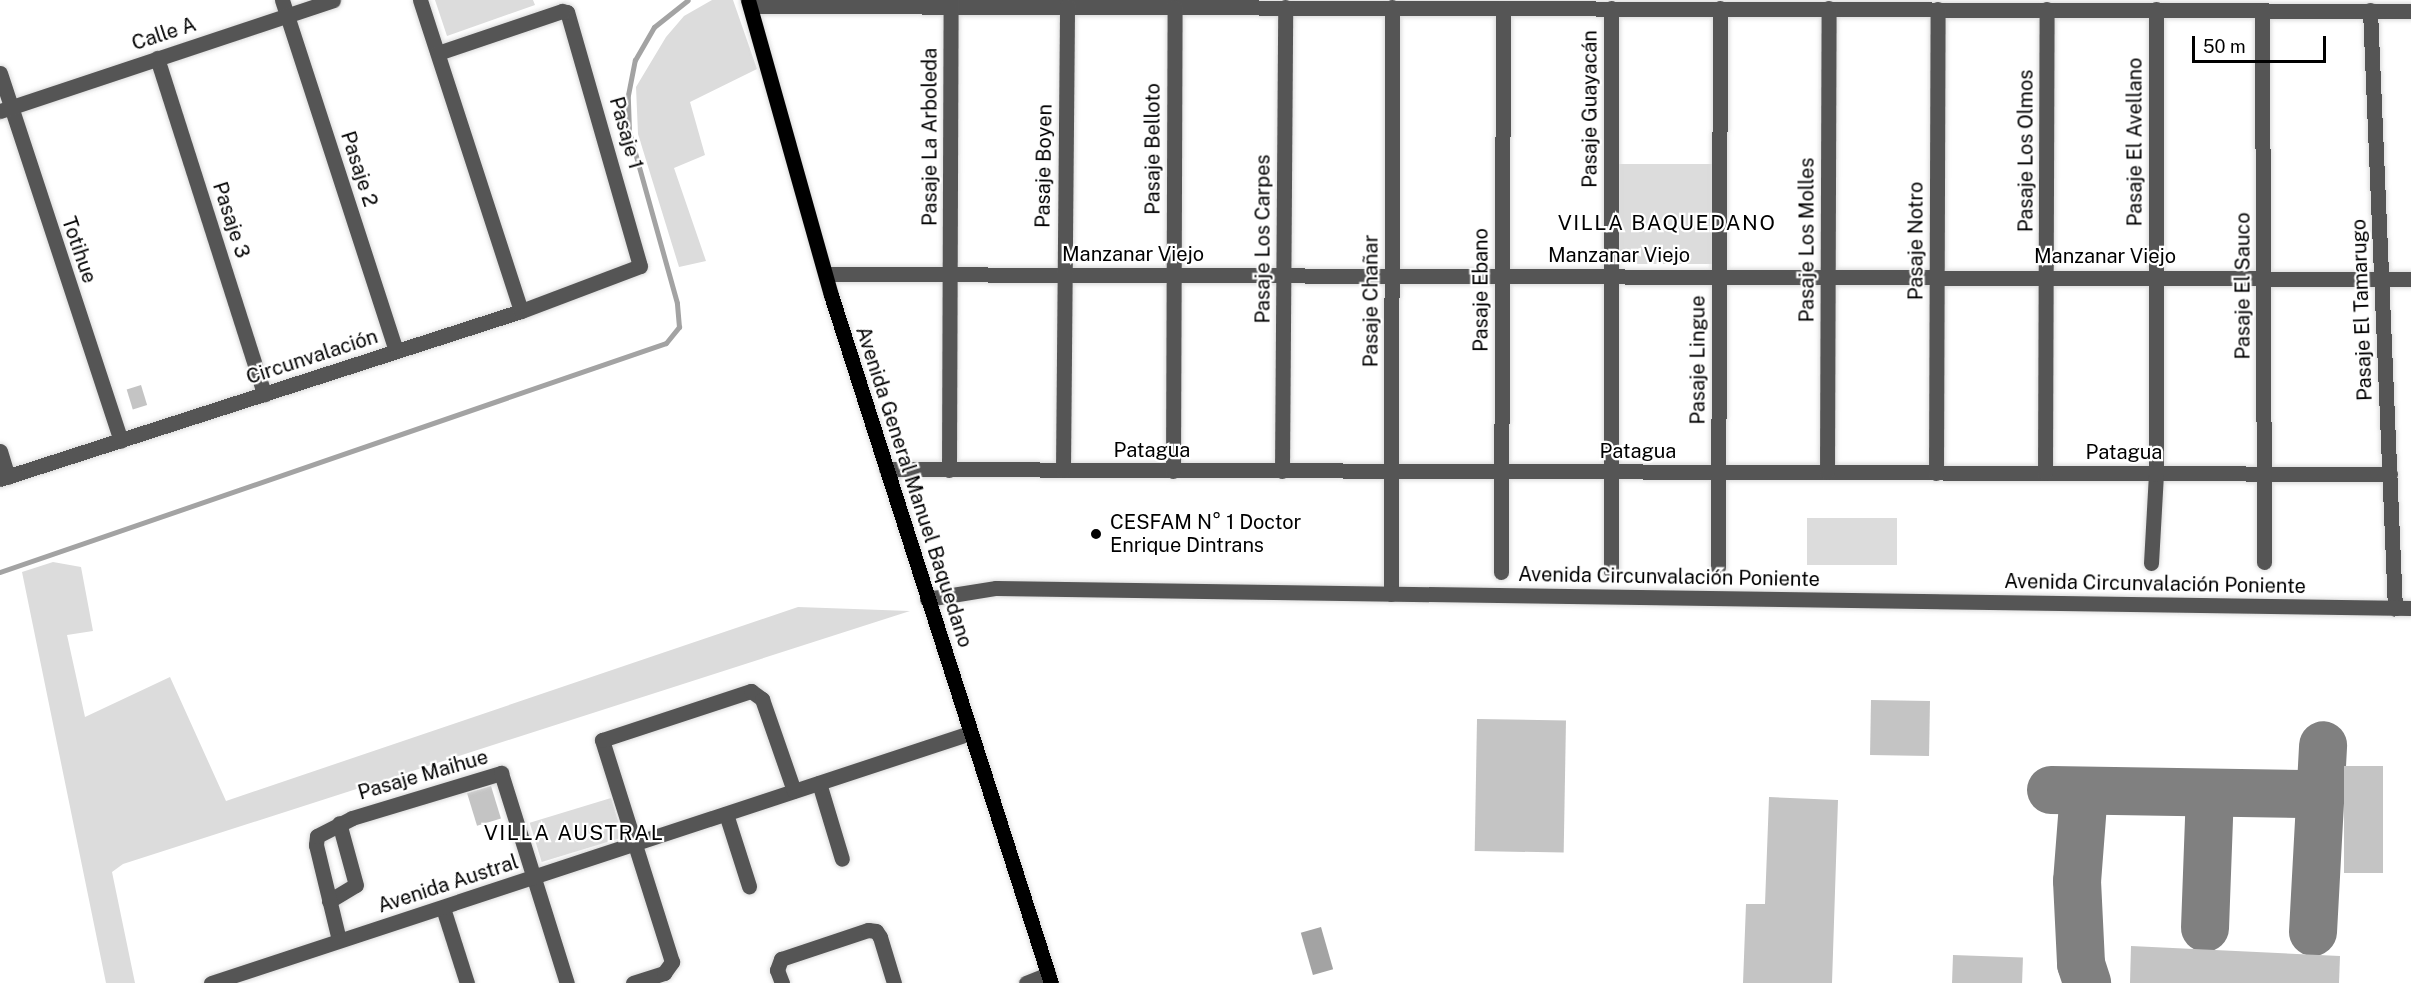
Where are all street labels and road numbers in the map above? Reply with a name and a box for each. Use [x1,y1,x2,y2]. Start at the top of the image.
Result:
street label: Calle A [129,12,199,56]
street label: Pasaje Guayacán [1578,30,1602,188]
street label: Pasaje La Arboleda [918,48,942,226]
street label: Pasaje El Avellano [2123,57,2147,227]
street label: Pasaje Los Olmos [2014,70,2038,232]
street label: Pasaje Belloto [1141,83,1165,215]
street label: Pasaje 1 [604,94,648,172]
street label: Pasaje Boyen [1031,104,1057,228]
street label: Pasaje 2 [336,128,382,210]
street label: Pasaje Los Carpes [1251,154,1275,324]
street label: Pasaje Los Molles [1795,157,1819,323]
street label: Pasaje 3 [207,179,255,261]
street label: Pasaje Notro [1904,182,1928,300]
street label: Pasaje El Sauco [2231,212,2255,360]
street label: Totihue [56,214,102,286]
street label: Pasaje El Tamarugo [2347,219,2377,401]
street label: Pasaje Ebano [1469,228,1493,352]
street label: Pasaje Chañar [1359,235,1383,367]
street label: Manzanar Viejo [1062,242,1204,266]
street label: Manzanar Viejo [1548,243,1690,267]
street label: Manzanar Viejo [2034,244,2176,268]
street label: Pasaje Lingue [1686,295,1710,425]
street label: Avenida General Manuel Baquedano [851,323,977,651]
street label: Circunvalación [243,324,381,390]
street label: Patagua [1114,438,1190,462]
street label: Patagua [1600,439,1676,463]
street label: Patagua [2086,440,2162,464]
street label: Avenida Circunvalación Poniente [1518,562,1820,592]
street label: Avenida Circunvalación Poniente [2004,569,2306,599]
street label: Pasaje Maihue [355,745,491,805]
street label: Avenida Austral [375,850,521,918]

